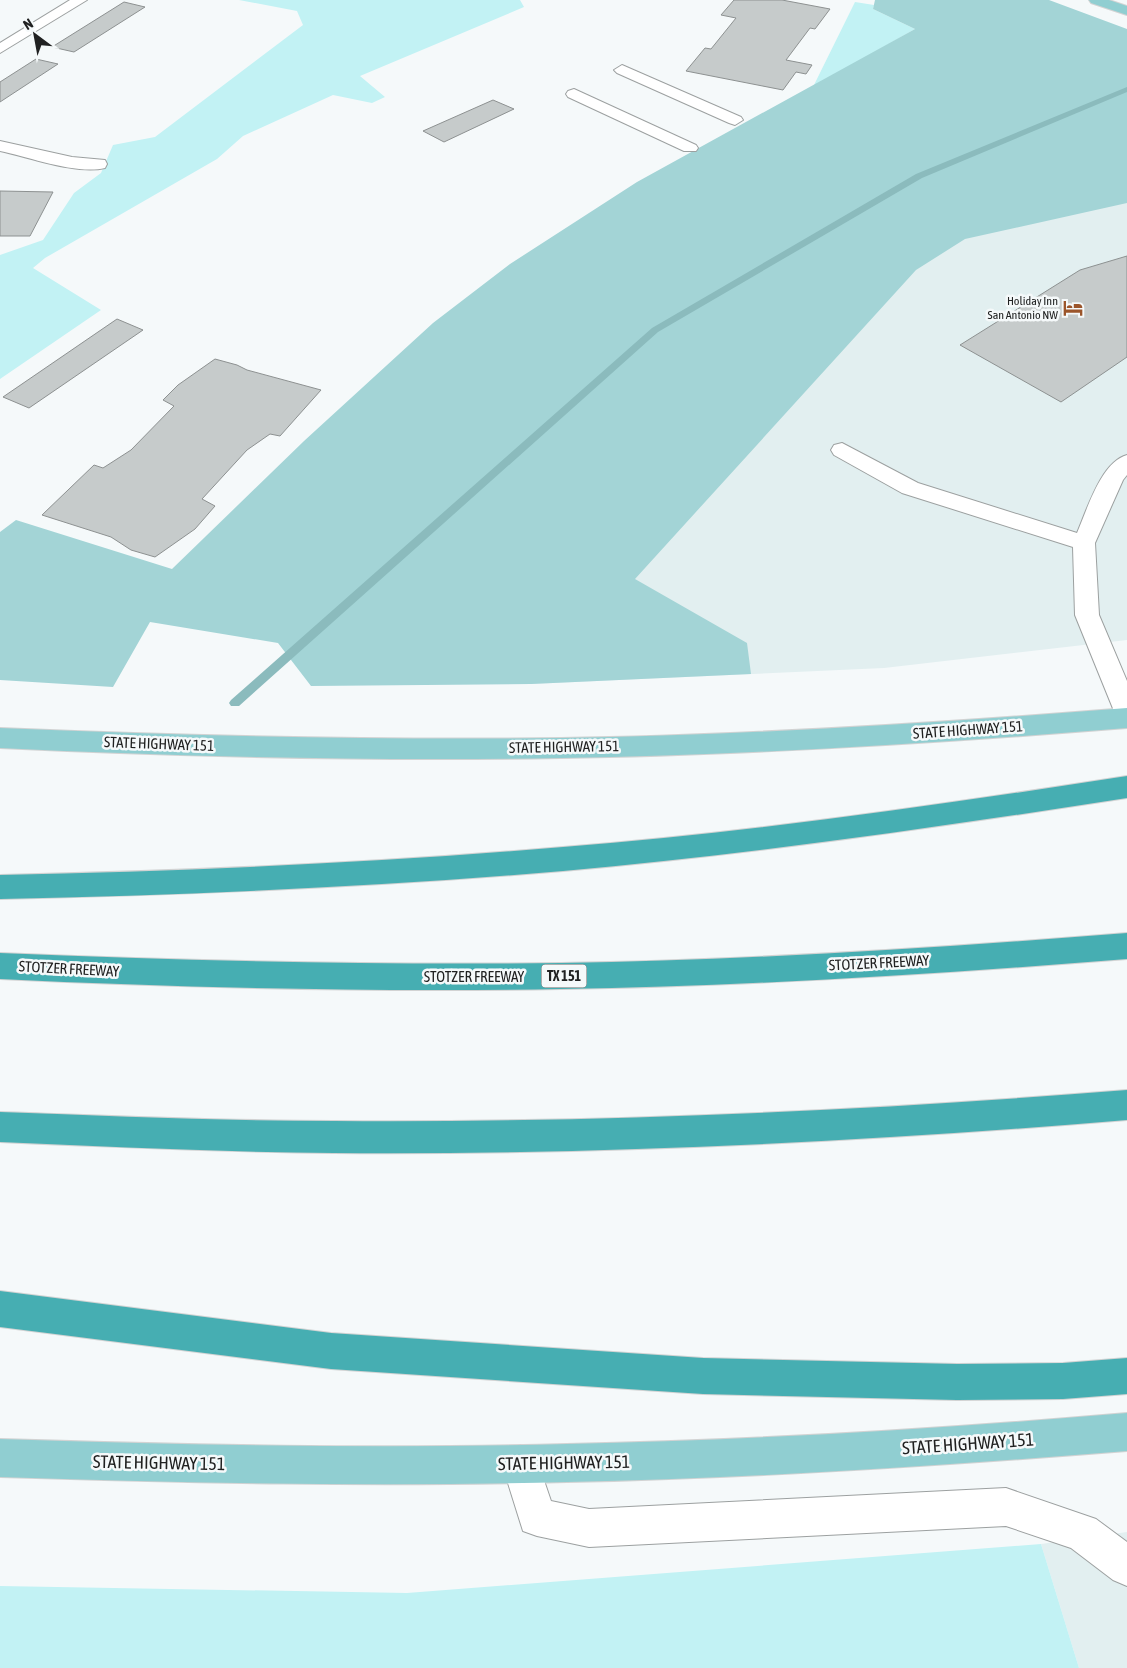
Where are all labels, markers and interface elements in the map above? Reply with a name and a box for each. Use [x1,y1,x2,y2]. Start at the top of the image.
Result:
north arrow [10,10,60,60]
text: N [20,15,36,33]
place label: Holiday Inn San Antonio NW [988,294,1058,322]
hotel icon: Holiday Inn San Antonio NW [1062,297,1084,319]
street label: STATE HIGHWAY 151 [912,717,1024,742]
street label: STATE HIGHWAY 151 [104,733,214,754]
street label: STATE HIGHWAY 151 [509,737,619,756]
street label: STOTZER FREEWAY [828,951,930,974]
street label: STOTZER FREEWAY [18,957,120,980]
road number: TX 151 [542,964,586,988]
street label: STOTZER FREEWAY [424,968,525,985]
street label: STATE HIGHWAY 151 [901,1428,1035,1459]
street label: STATE HIGHWAY 151 [93,1451,225,1474]
street label: STATE HIGHWAY 151 [498,1451,630,1474]

